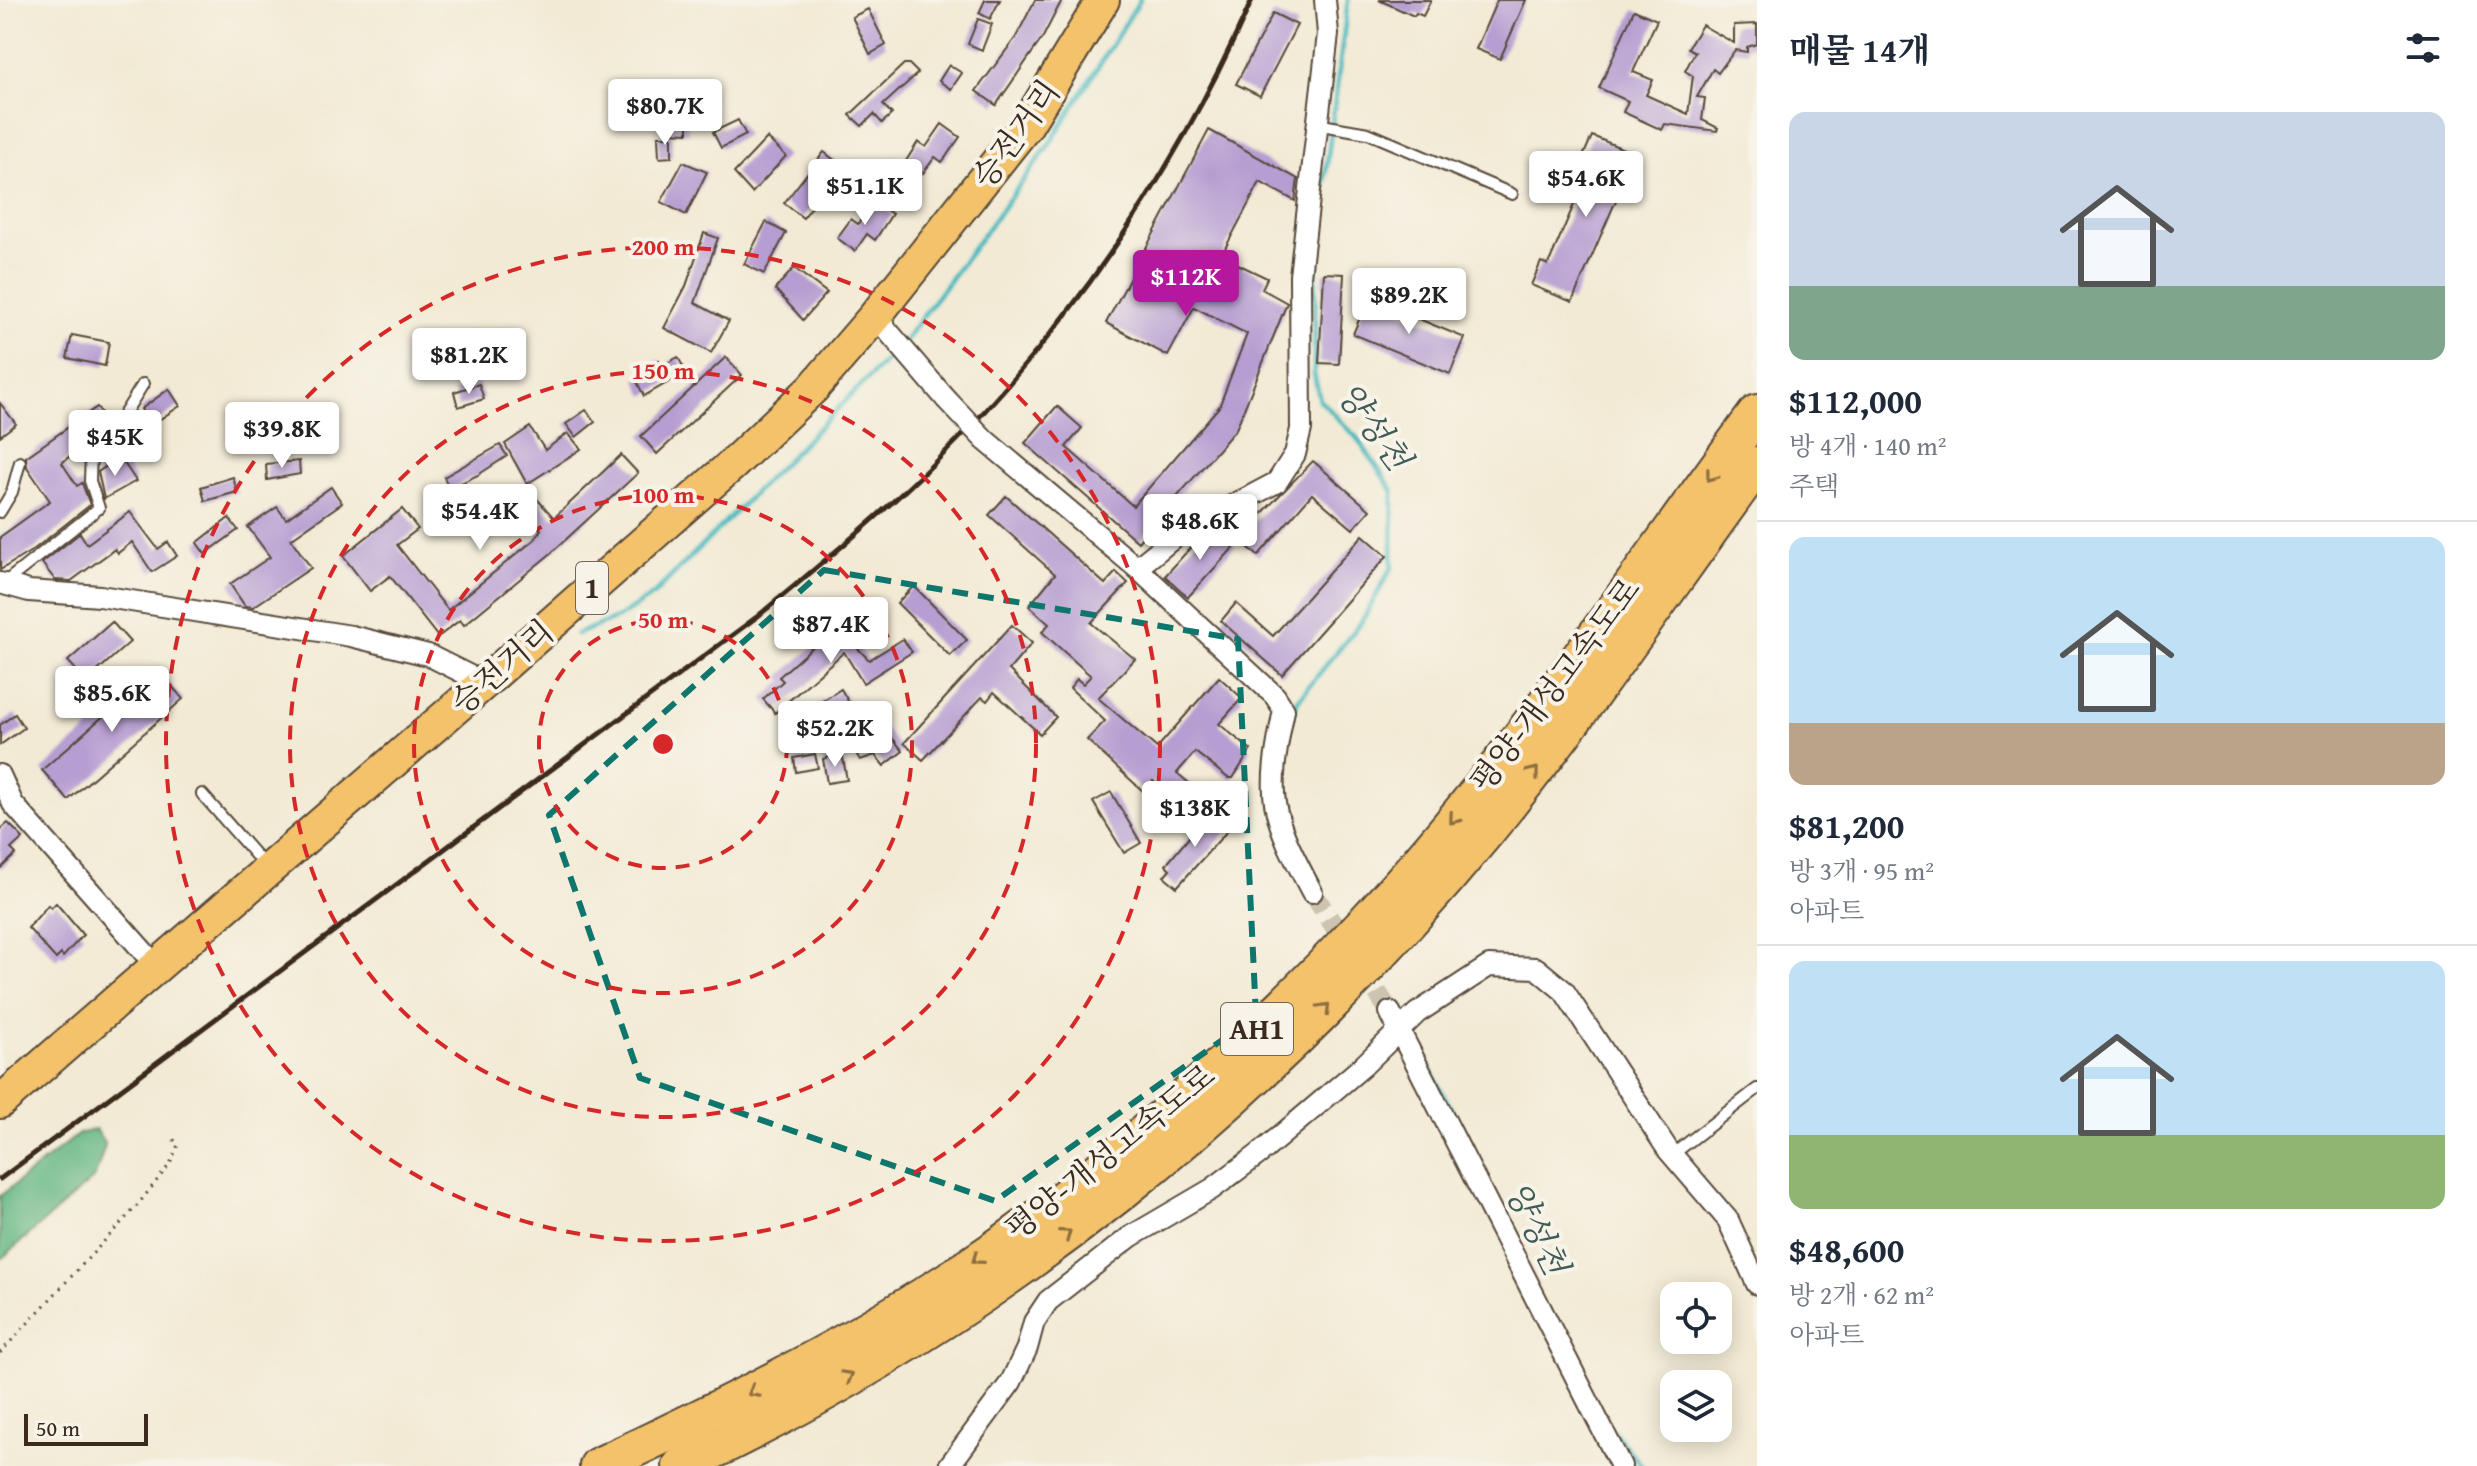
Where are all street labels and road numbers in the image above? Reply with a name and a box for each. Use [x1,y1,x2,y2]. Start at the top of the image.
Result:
street label: 승전거리 [960,70,1071,198]
road number: 1 [576,562,608,614]
street label: 평양-개성고속도로 [1458,567,1651,802]
street label: 승전거리 [440,608,564,725]
road number: AH1 [1221,1003,1293,1055]
street label: 평양-개성고속도로 [995,1052,1225,1251]

